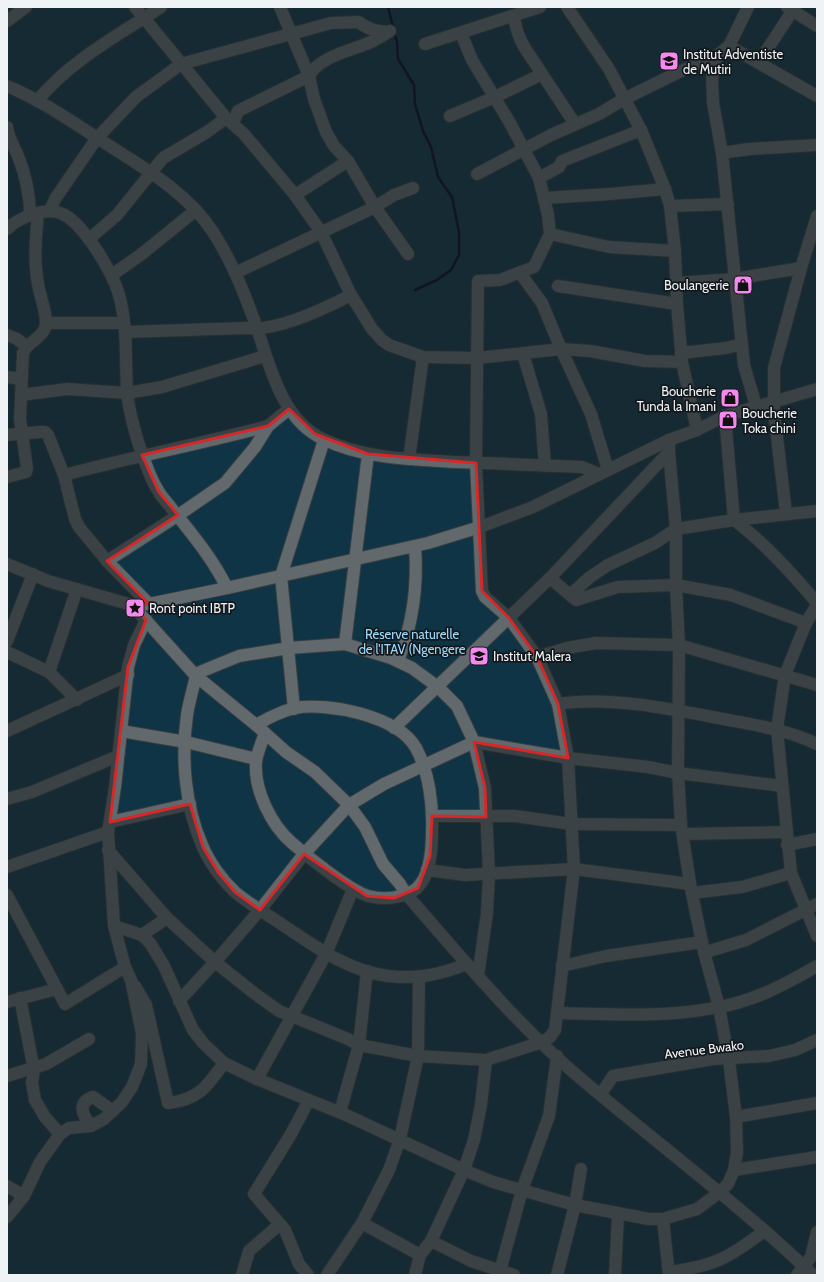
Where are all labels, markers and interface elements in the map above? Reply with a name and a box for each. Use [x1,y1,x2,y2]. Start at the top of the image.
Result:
place label: Institut Adventiste de Mutiri [683,46,784,77]
school or university icon: Institut Adventiste de Mutiri [658,50,680,72]
shop icon: Boulangerie [732,274,754,296]
place label: Boulangerie [664,277,729,293]
place label: Boucherie Tunda la Imani [637,383,716,414]
shop icon: Boucherie Tunda la Imani [719,387,741,409]
place label: Boucherie Toka chini [742,405,797,436]
shop icon: Boucherie Toka chini [717,409,739,431]
place icon: Ront point IBTP [124,597,146,619]
place label: Ront point IBTP [149,600,235,616]
park label: Réserve naturelle de l'ITAV (Ngengere [359,626,466,657]
school or university icon: Institut Malera [468,645,490,667]
place label: Institut Malera [493,648,572,664]
street label: Avenue Bwako [663,1036,745,1062]

